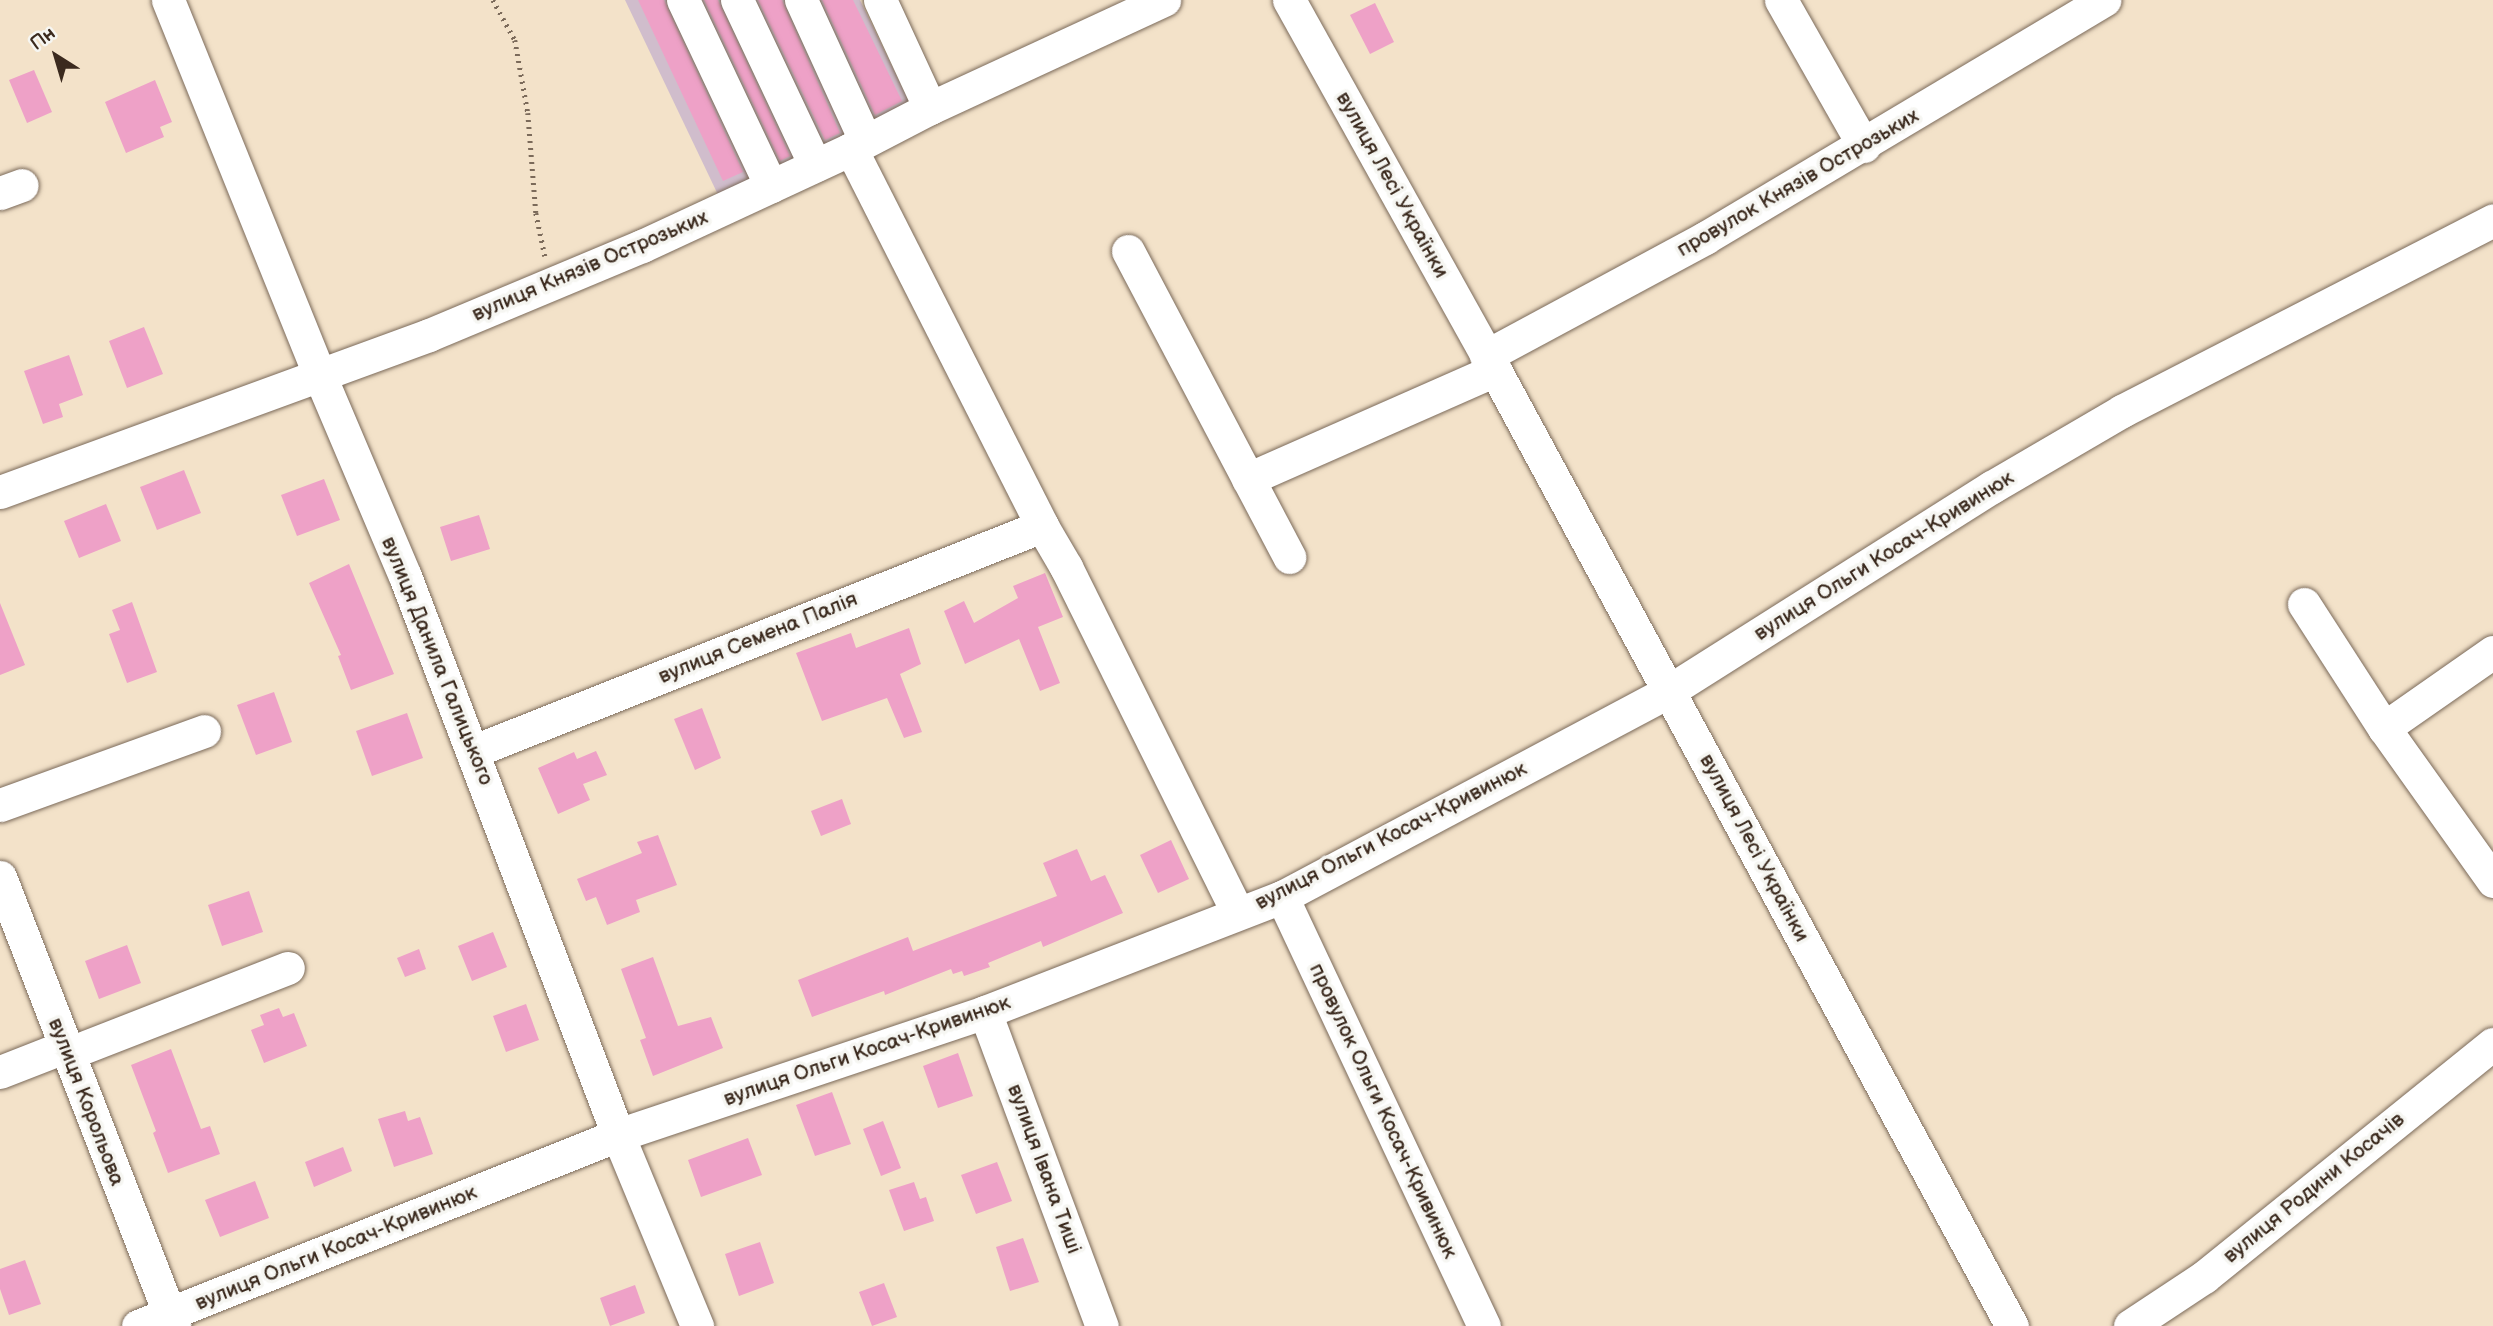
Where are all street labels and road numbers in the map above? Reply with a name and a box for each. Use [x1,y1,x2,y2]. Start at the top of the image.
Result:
street label: вулиця Лесі Українки [1330,87,1454,283]
street label: провулок Князів Острозьких [1673,103,1923,263]
street label: вулиця Князів Острозьких [468,205,712,327]
street label: вулиця Ольги Косач-Кривинюк [1750,465,2018,647]
street label: вулиця Данила Галицького [376,533,498,789]
street label: вулиця Семена Палія [655,587,861,689]
street label: вулиця Лесі Українки [1694,750,1814,946]
street label: вулиця Ольги Косач-Кривинюк [1251,756,1531,916]
street label: провулок Ольги Косач-Кривинюк [1303,959,1463,1263]
street label: вулиця Ольги Косач-Кривинюк [720,990,1014,1112]
street label: вулиця Корольова [42,1014,130,1190]
street label: вулиця Івана Тиші [1002,1081,1086,1257]
street label: вулиця Родини Косачів [2218,1107,2410,1269]
street label: вулиця Ольги Косач-Кривинюк [192,1180,480,1316]

